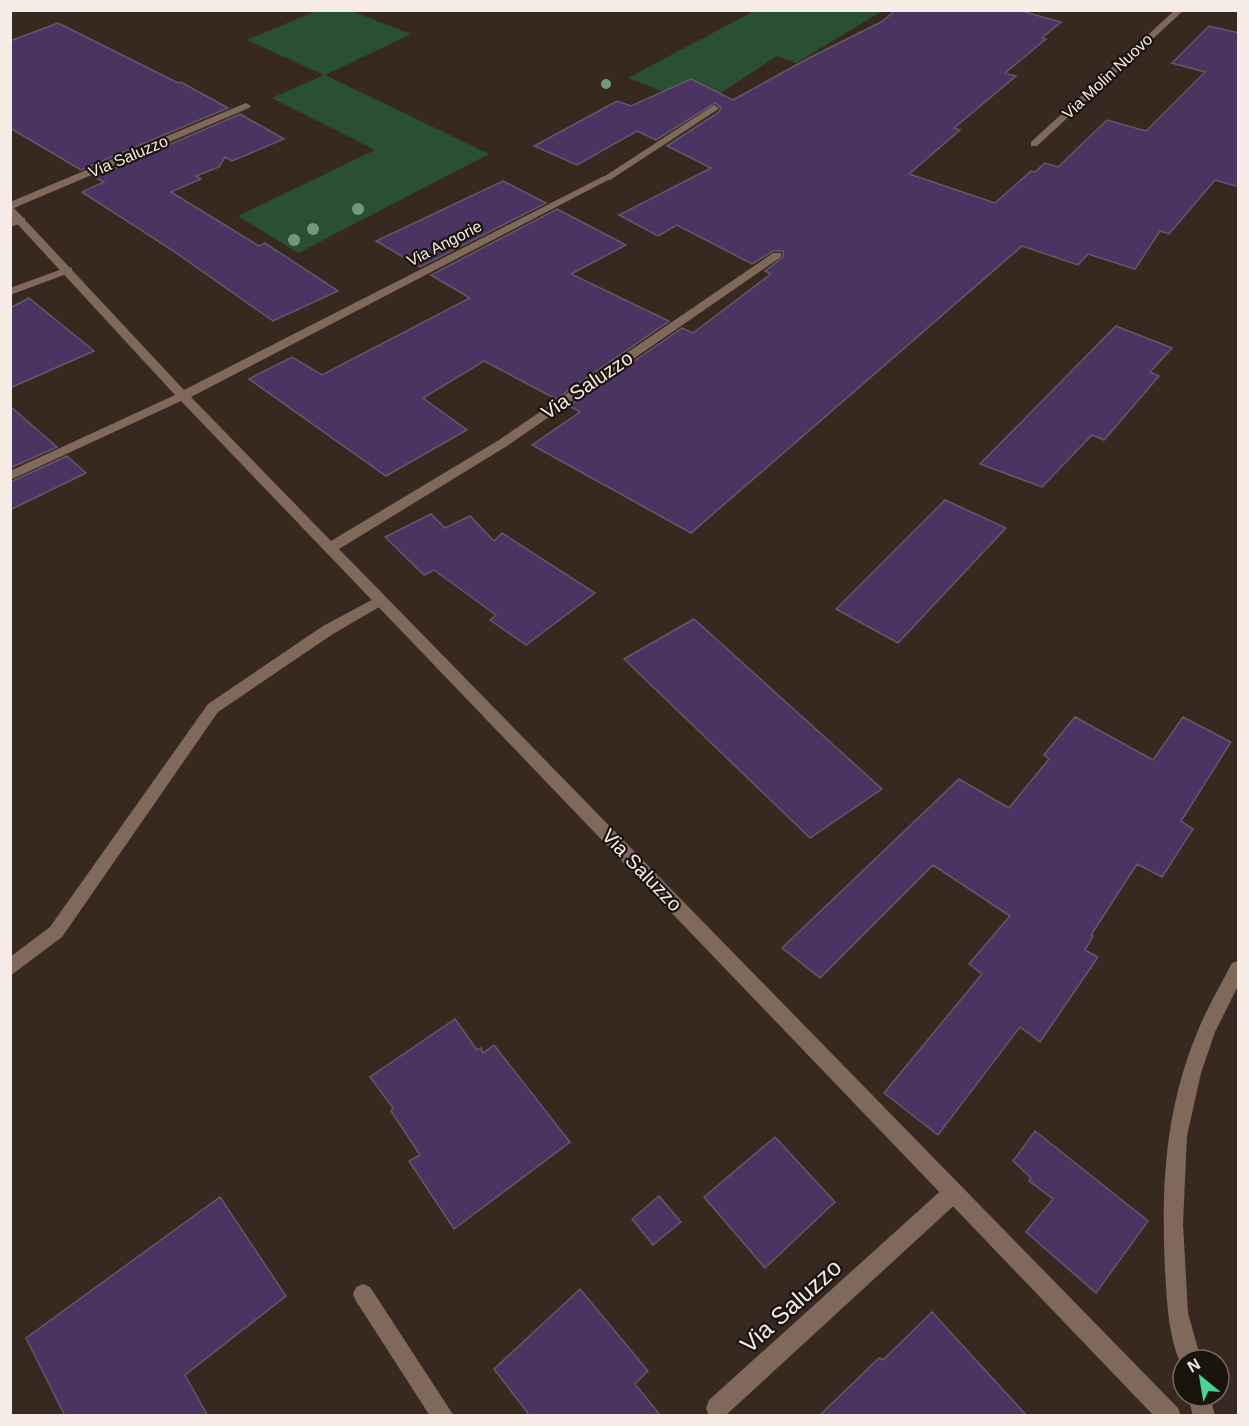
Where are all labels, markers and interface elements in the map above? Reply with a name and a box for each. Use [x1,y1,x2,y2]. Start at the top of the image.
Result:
street label: Via Molin Nuovo [1059,30,1156,122]
street label: Via Saluzzo [86,132,170,181]
street label: Via Angorie [404,217,485,270]
street label: Via Saluzzo [537,346,637,424]
street label: Via Saluzzo [598,824,686,916]
street label: Via Saluzzo [735,1253,847,1358]
north arrow [1171,1348,1231,1408]
text: N [1184,1355,1203,1376]

